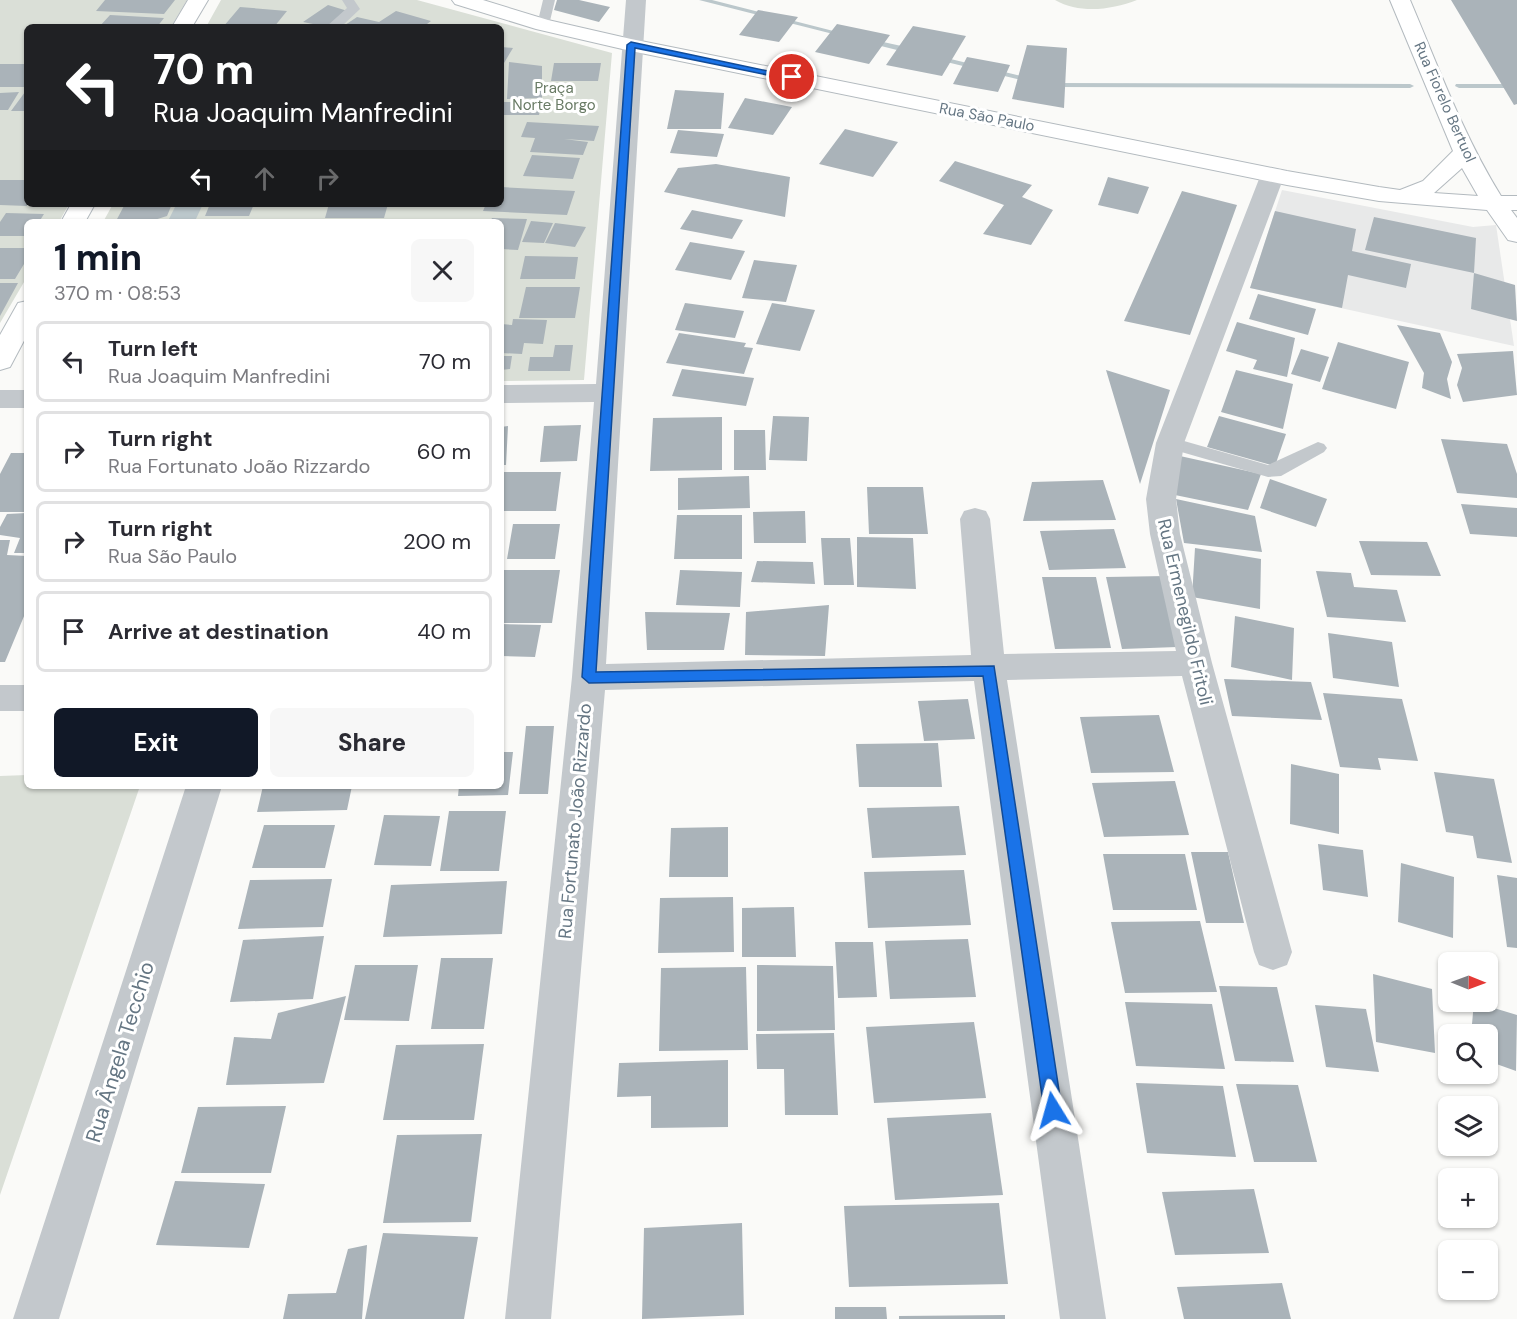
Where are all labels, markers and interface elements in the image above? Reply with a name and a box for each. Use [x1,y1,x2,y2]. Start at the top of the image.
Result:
street label: Rua Fiorelo Bertuol [1409,39,1481,165]
text: 70 m [153,42,254,97]
icon: left [54,48,132,126]
pin [766,51,817,102]
icon: arrive [775,60,808,93]
park label: Praça Norte Borgo [512,78,596,115]
text: Rua Joaquim Manfredini [153,95,453,130]
street label: Rua São Paulo [938,98,1036,136]
icon: left [185,162,218,195]
icon: ahead [248,162,281,195]
icon: right [311,162,344,195]
text: 1 min [54,234,142,281]
button: close [411,239,474,302]
text: 370 m · 08:53 [54,280,181,306]
text: Turn left [108,334,198,363]
icon: left [57,345,90,378]
text: 70 m [419,347,471,376]
text: Rua Joaquim Manfredini [108,363,330,389]
text: Turn right [108,424,213,453]
icon: right [57,435,90,468]
text: 60 m [417,437,471,466]
text: Rua Fortunato João Rizzardo [108,453,370,479]
text: Turn right [108,514,213,543]
street label: Rua Ermenegildo Fritoli [1152,516,1218,708]
icon: right [57,525,90,558]
text: 200 m [403,527,471,556]
text: Rua São Paulo [108,543,237,569]
icon: arrive [57,615,90,648]
text: Arrive at destination [108,617,329,646]
text: 40 m [417,617,471,646]
street label: Rua Fortunato João Rizzardo [553,702,597,940]
button: Exit [54,708,258,777]
button: Share [270,708,474,777]
north arrow [1438,952,1498,1012]
map controls [1438,952,1498,1300]
street label: Rua Ângela Tecchio [79,958,161,1146]
button: search [1438,1024,1498,1084]
position arrow [1021,1078,1085,1142]
button: layers [1438,1096,1498,1156]
button: + [1438,1168,1498,1228]
button: − [1438,1240,1498,1300]

